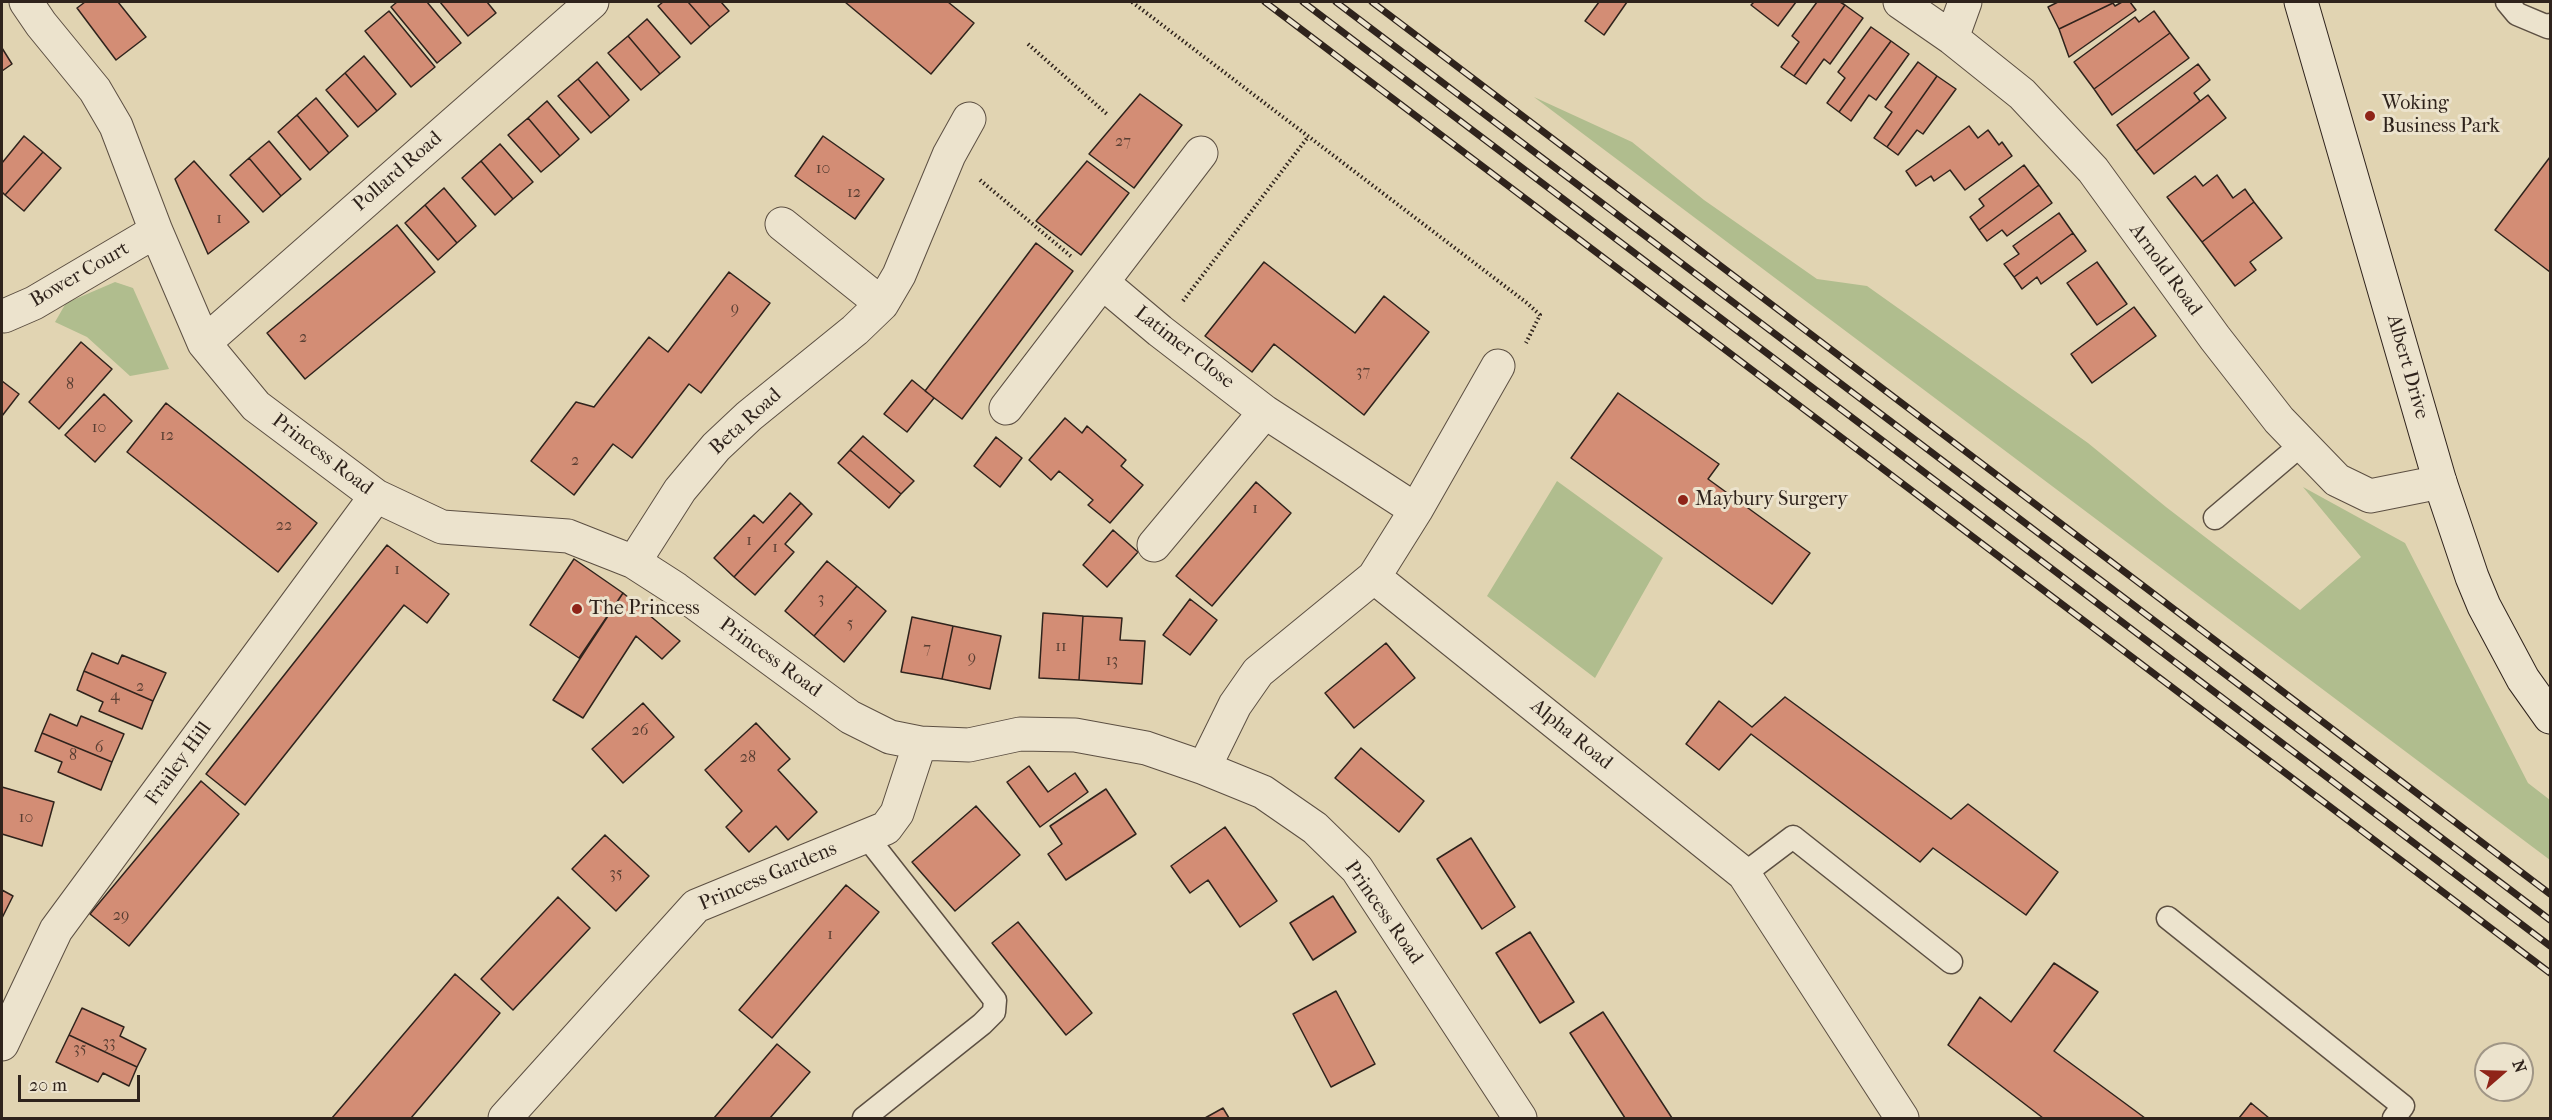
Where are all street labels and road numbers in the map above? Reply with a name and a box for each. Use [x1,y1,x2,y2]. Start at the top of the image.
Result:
street label: Pollard Road [349,127,447,217]
street label: Arnold Road [2124,219,2206,321]
street label: Bower Court [26,237,134,313]
street label: Latimer Close [1129,302,1239,394]
street label: Albert Drive [2381,312,2433,422]
street label: Beta Road [705,384,787,460]
street label: Princess Road [267,409,377,501]
street label: Princess Road [714,613,826,703]
street label: Alpha Road [1525,695,1617,775]
street label: Frailey Hill [141,718,217,810]
street label: Princess Gardens [696,837,840,917]
street label: Princess Road [1339,857,1427,969]

